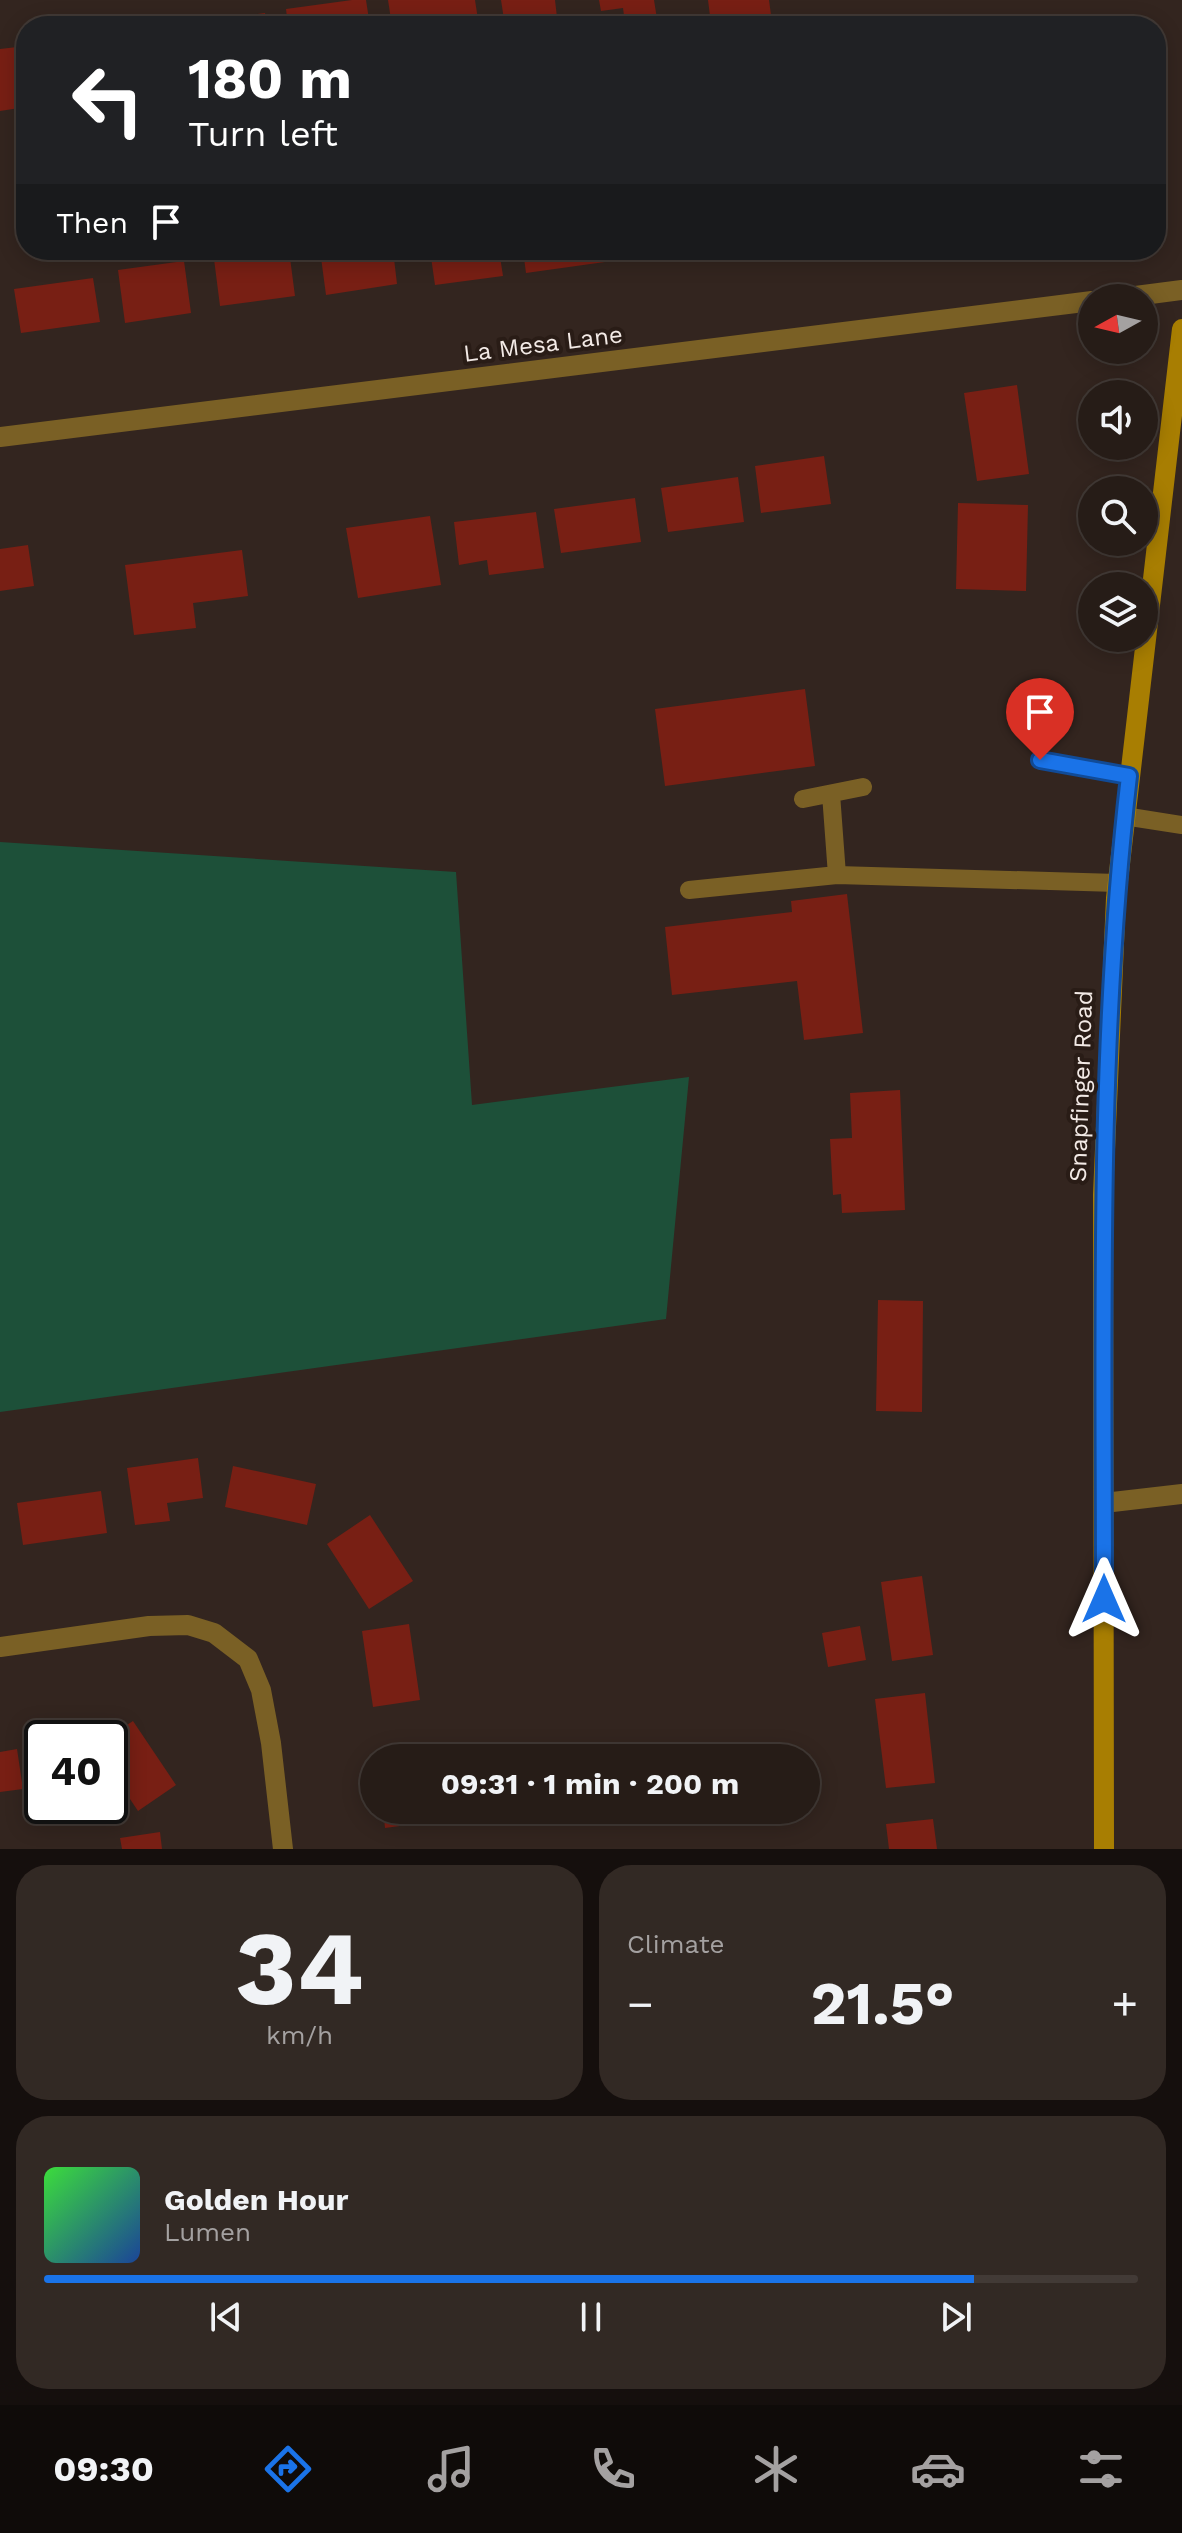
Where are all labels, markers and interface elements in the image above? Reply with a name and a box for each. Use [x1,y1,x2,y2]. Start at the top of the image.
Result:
text: 180 m [188,46,352,112]
icon: left [56,48,160,152]
text: Turn left [188,113,338,155]
icon: arrive [144,200,188,244]
text: Then [56,205,128,240]
north arrow [1078,284,1158,364]
map controls [1078,284,1158,652]
street label: La Mesa Lane [462,320,624,368]
button: sound [1078,380,1158,460]
button: search [1078,476,1158,556]
button: layers [1078,572,1158,652]
pin [1006,678,1074,760]
icon: arrive [1018,690,1062,734]
street label: Snapfinger Road [1064,990,1098,1182]
position arrow [1062,1557,1146,1641]
speed limit sign: 40 [24,1720,128,1824]
text: 09:31 · 1 min · 200 m [441,1766,739,1801]
text: 34 [235,1907,364,2029]
text: Climate [627,1929,725,1959]
text: 21.5° [811,1968,954,2039]
text: − [627,1978,654,2030]
text: + [1111,1978,1138,2030]
text: km/h [266,2020,333,2050]
text: Golden Hour [164,2182,348,2217]
text: Lumen [164,2217,251,2247]
icon: previous [204,2295,248,2339]
icon: pause [569,2295,613,2339]
icon: next [934,2295,978,2339]
icon: directions [260,2441,316,2497]
icon: music [423,2441,479,2497]
icon: phone [585,2441,641,2497]
icon: climate [748,2441,804,2497]
icon: car [910,2441,966,2497]
icon: filters [1073,2441,1129,2497]
text: 09:30 [53,2448,154,2490]

